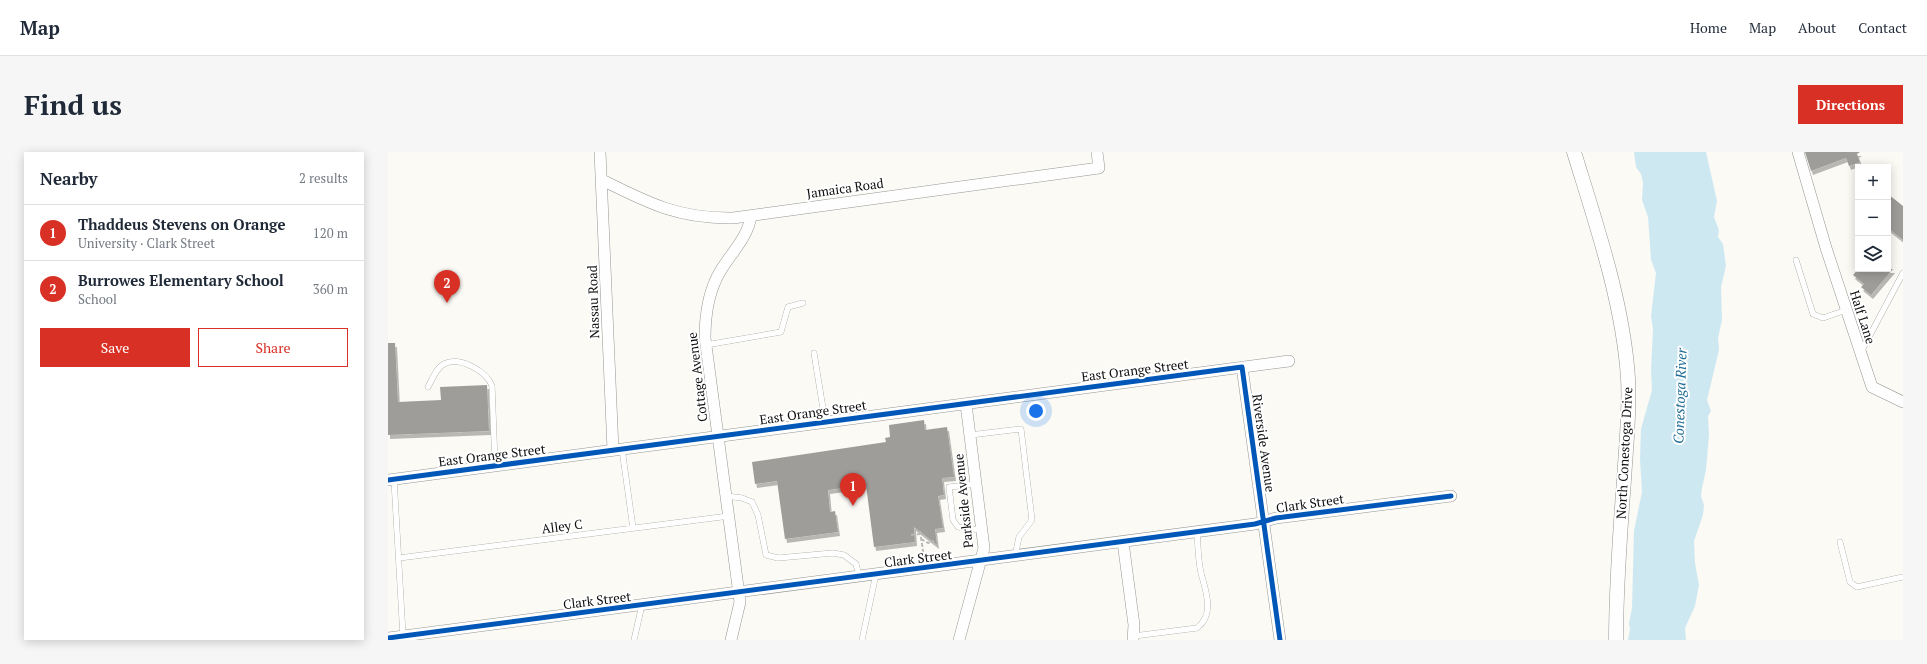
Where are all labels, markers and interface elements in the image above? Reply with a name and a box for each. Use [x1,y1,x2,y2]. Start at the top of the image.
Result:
text: Map [20,15,60,40]
text: Home [1690,18,1727,37]
text: Map [1749,18,1776,37]
text: About [1798,18,1836,37]
text: Contact [1858,18,1907,37]
button: Directions [1798,85,1903,124]
text: Find us [24,86,122,123]
map controls [1855,164,1891,272]
button: + [1855,164,1891,200]
text: Nearby [40,167,98,190]
text: 2 results [299,169,348,187]
street label: Jamaica Road [805,174,885,202]
button: − [1855,200,1891,236]
text: Thaddeus Stevens on Orange [78,214,286,234]
text: 1 [49,224,57,242]
text: 120 m [313,224,348,242]
text: University · Clark Street [78,234,215,252]
button: layers [1855,236,1891,272]
street label: Nassau Road [583,265,603,339]
text: Burrowes Elementary School [78,270,284,290]
pin: 2 [434,270,460,303]
text: 2 [49,280,57,298]
text: 360 m [313,280,348,298]
street label: Half Lane [1846,288,1880,346]
text: School [78,290,117,308]
button: Save [40,328,190,367]
button: Share [198,328,348,367]
street label: Cottage Avenue [683,331,711,423]
water label: Conestoga River [1668,347,1691,444]
street label: East Orange Street [1080,354,1190,386]
street label: North Conestoga Drive [1612,387,1636,519]
street label: Riverside Avenue [1248,393,1280,493]
street label: East Orange Street [758,396,868,428]
your location [1026,401,1046,421]
street label: East Orange Street [437,439,547,471]
street label: Parkside Avenue [949,453,977,549]
pin: 1 [840,473,866,506]
street label: Clark Street [1275,489,1345,517]
street label: Alley C [541,515,583,537]
street label: Clark Street [883,545,953,571]
street label: Clark Street [562,587,632,613]

